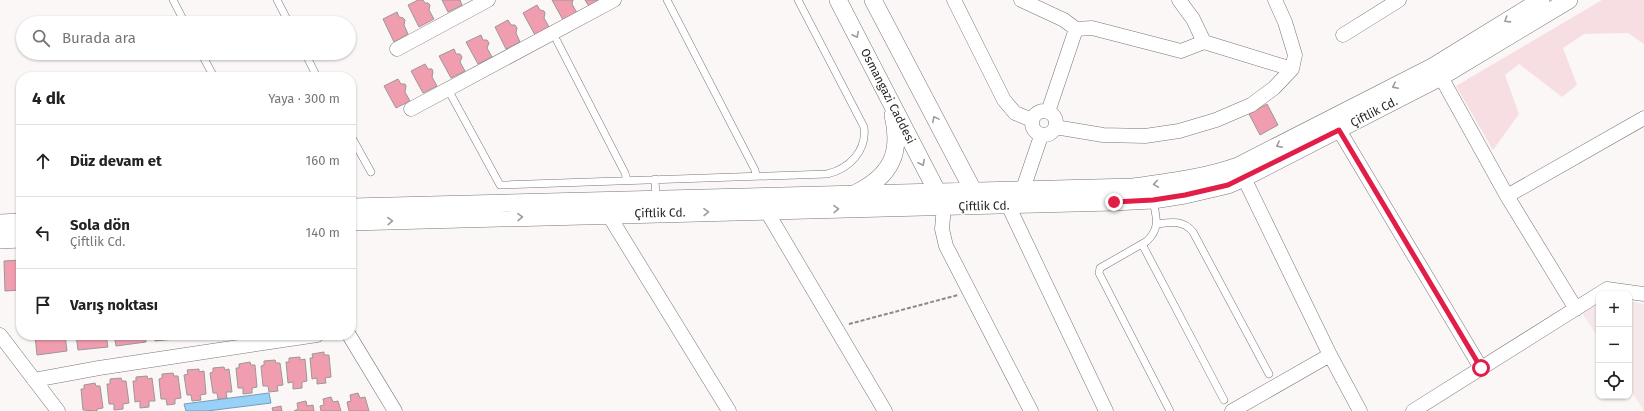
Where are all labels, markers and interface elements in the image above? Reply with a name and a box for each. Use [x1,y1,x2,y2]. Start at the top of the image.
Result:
search box [16,16,356,60]
one-way arrow [1504,16,1511,23]
icon: search [30,27,52,49]
text: Burada ara [62,29,136,47]
one-way arrow [851,30,859,38]
street label: Osmangazi Caddesi [858,46,918,146]
one-way arrow [1392,81,1399,88]
text: 4 dk [32,88,65,109]
text: Yaya · 300 m [268,91,340,106]
street label: Çiftlik Cd. [1348,94,1400,130]
one-way arrow [933,116,940,123]
one-way arrow [1276,140,1284,148]
icon: ahead [32,150,54,172]
text: Düz devam et [70,152,162,170]
text: 160 m [306,153,340,168]
one-way arrow [917,158,925,166]
one-way arrow [1153,179,1160,188]
route end [1105,193,1123,211]
street label: Çiftlik Cd. [958,199,1010,213]
one-way arrow [833,205,839,213]
street label: Çiftlik Cd. [634,206,686,220]
one-way arrow [703,208,709,216]
one-way arrow [517,212,523,221]
text: Sola dön [70,216,130,234]
one-way arrow [387,216,393,225]
icon: left [32,222,54,244]
text: 140 m [306,225,340,240]
text: Çiftlik Cd. [70,234,125,249]
map controls [1596,291,1632,399]
button: + [1596,291,1632,327]
icon: arrive [32,294,54,316]
text: Varış noktası [70,296,158,314]
button: − [1596,327,1632,363]
route start [1472,359,1490,377]
button: locate [1596,363,1632,399]

